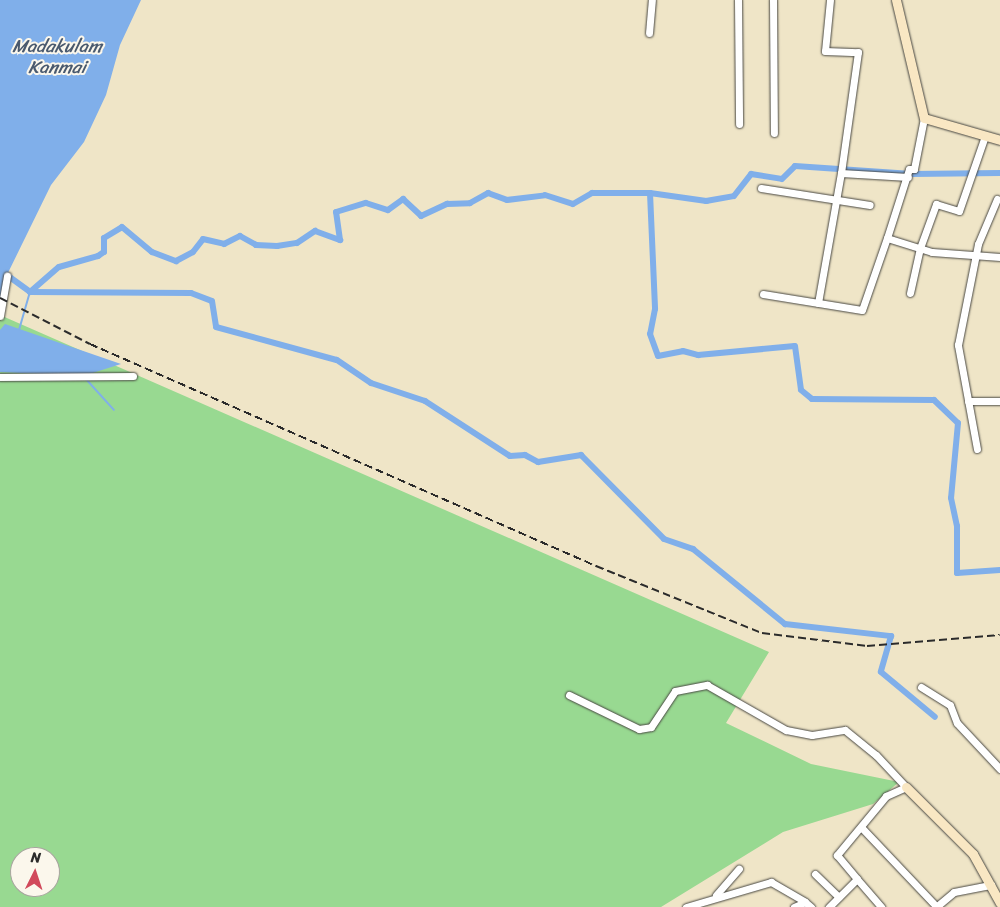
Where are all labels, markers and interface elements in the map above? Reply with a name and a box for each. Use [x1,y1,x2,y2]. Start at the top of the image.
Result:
water label: Madakulam Kanmai [12,36,102,78]
text: N [30,845,42,870]
north arrow [10,847,60,897]

